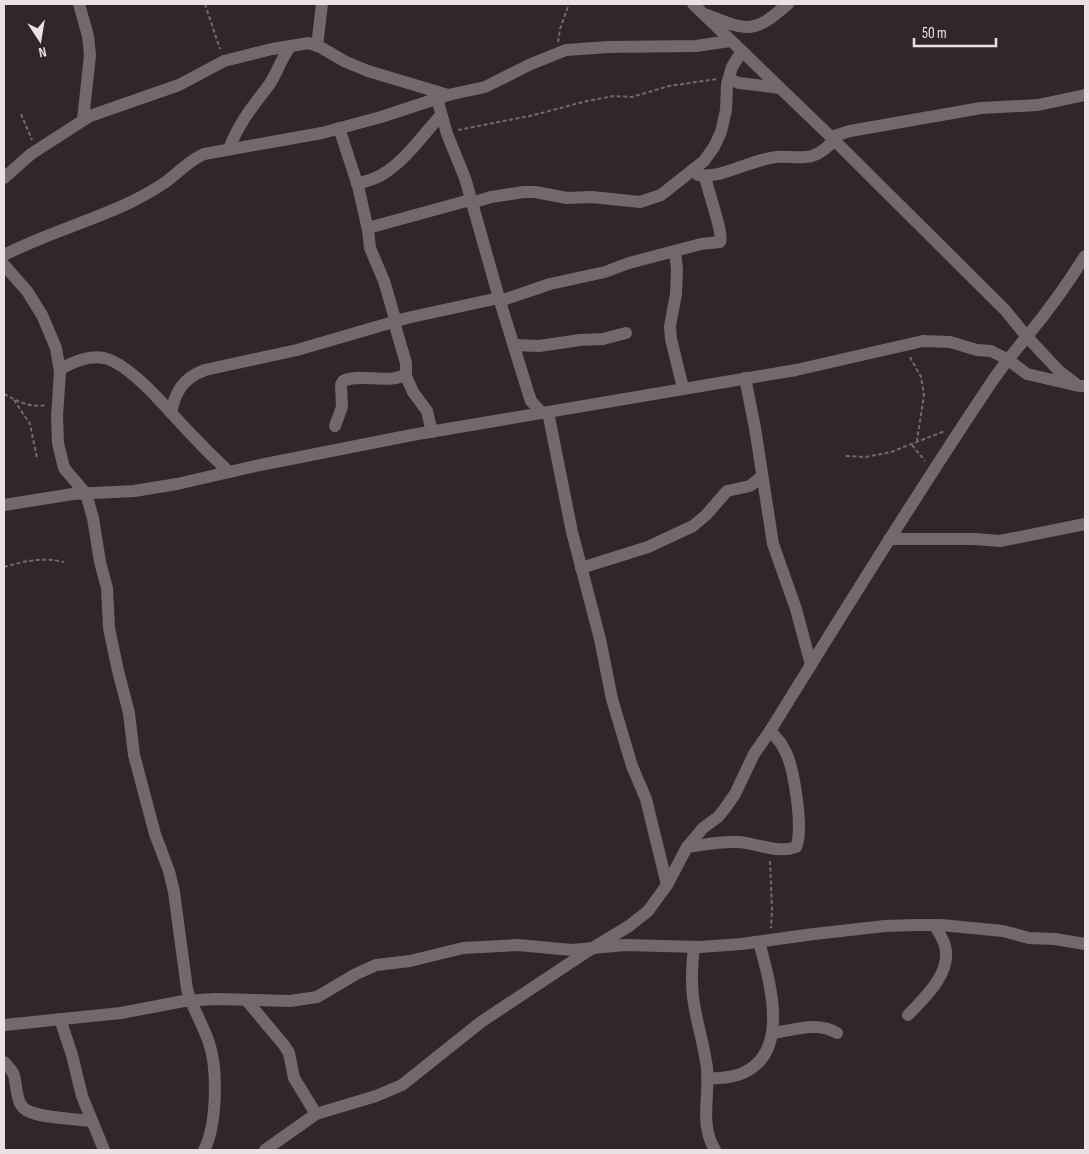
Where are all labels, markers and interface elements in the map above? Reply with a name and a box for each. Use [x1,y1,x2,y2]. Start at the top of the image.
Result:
north arrow [15,15,65,65]
scale bar [914,15,996,47]
text: 50 m [922,24,947,43]
text: N [37,43,48,61]

